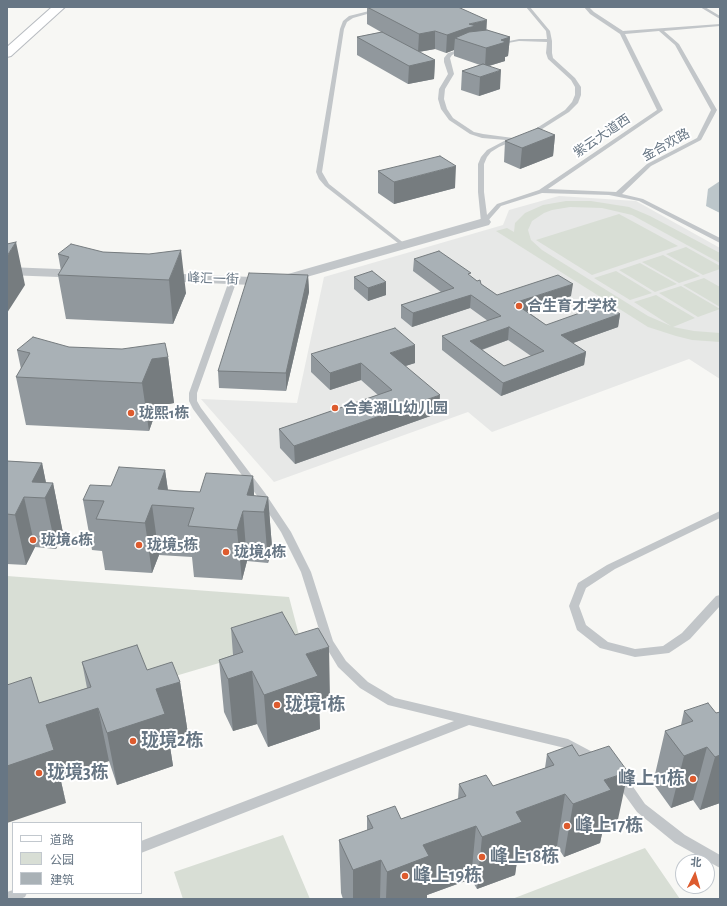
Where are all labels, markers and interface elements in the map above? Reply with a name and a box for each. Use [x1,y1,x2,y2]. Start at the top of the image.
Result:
street label: 紫云大道西 [571,111,633,161]
street label: 金合欢路 [639,126,693,164]
street label: 峰汇一街 [187,270,239,288]
place label: 合生育才学校 [527,297,617,315]
marker: 合生育才学校 [514,301,524,311]
place label: 合美湖山幼儿园 [343,399,448,417]
marker: 合美湖山幼儿园 [330,403,340,413]
place label: 珑熙1栋 [139,404,189,422]
marker: 珑熙1栋 [126,408,136,418]
place label: 珑境6栋 [41,531,93,549]
marker: 珑境6栋 [28,535,38,545]
place label: 珑境5栋 [147,536,198,554]
marker: 珑境5栋 [134,540,144,550]
place label: 珑境4栋 [234,543,287,561]
marker: 珑境4栋 [221,547,231,557]
place label: 珑境1栋 [285,694,345,716]
marker: 珑境1栋 [272,700,282,710]
place label: 珑境2栋 [141,730,203,752]
marker: 珑境2栋 [128,736,138,746]
place label: 珑境3栋 [47,762,109,784]
marker: 珑境3栋 [34,768,44,778]
place label: 峰上11栋 [618,768,685,790]
marker: 峰上11栋 [688,774,698,784]
place label: 峰上17栋 [575,815,643,837]
marker: 峰上17栋 [562,821,572,831]
legend [12,822,142,894]
text: 道路 [50,834,74,846]
place label: 峰上18栋 [490,846,559,868]
marker: 峰上18栋 [477,852,487,862]
text: 公园 [50,854,74,866]
north arrow [675,854,715,894]
text: 北 [690,857,702,869]
place label: 峰上19栋 [413,865,482,887]
marker: 峰上19栋 [400,871,410,881]
text: 建筑 [50,874,74,886]

